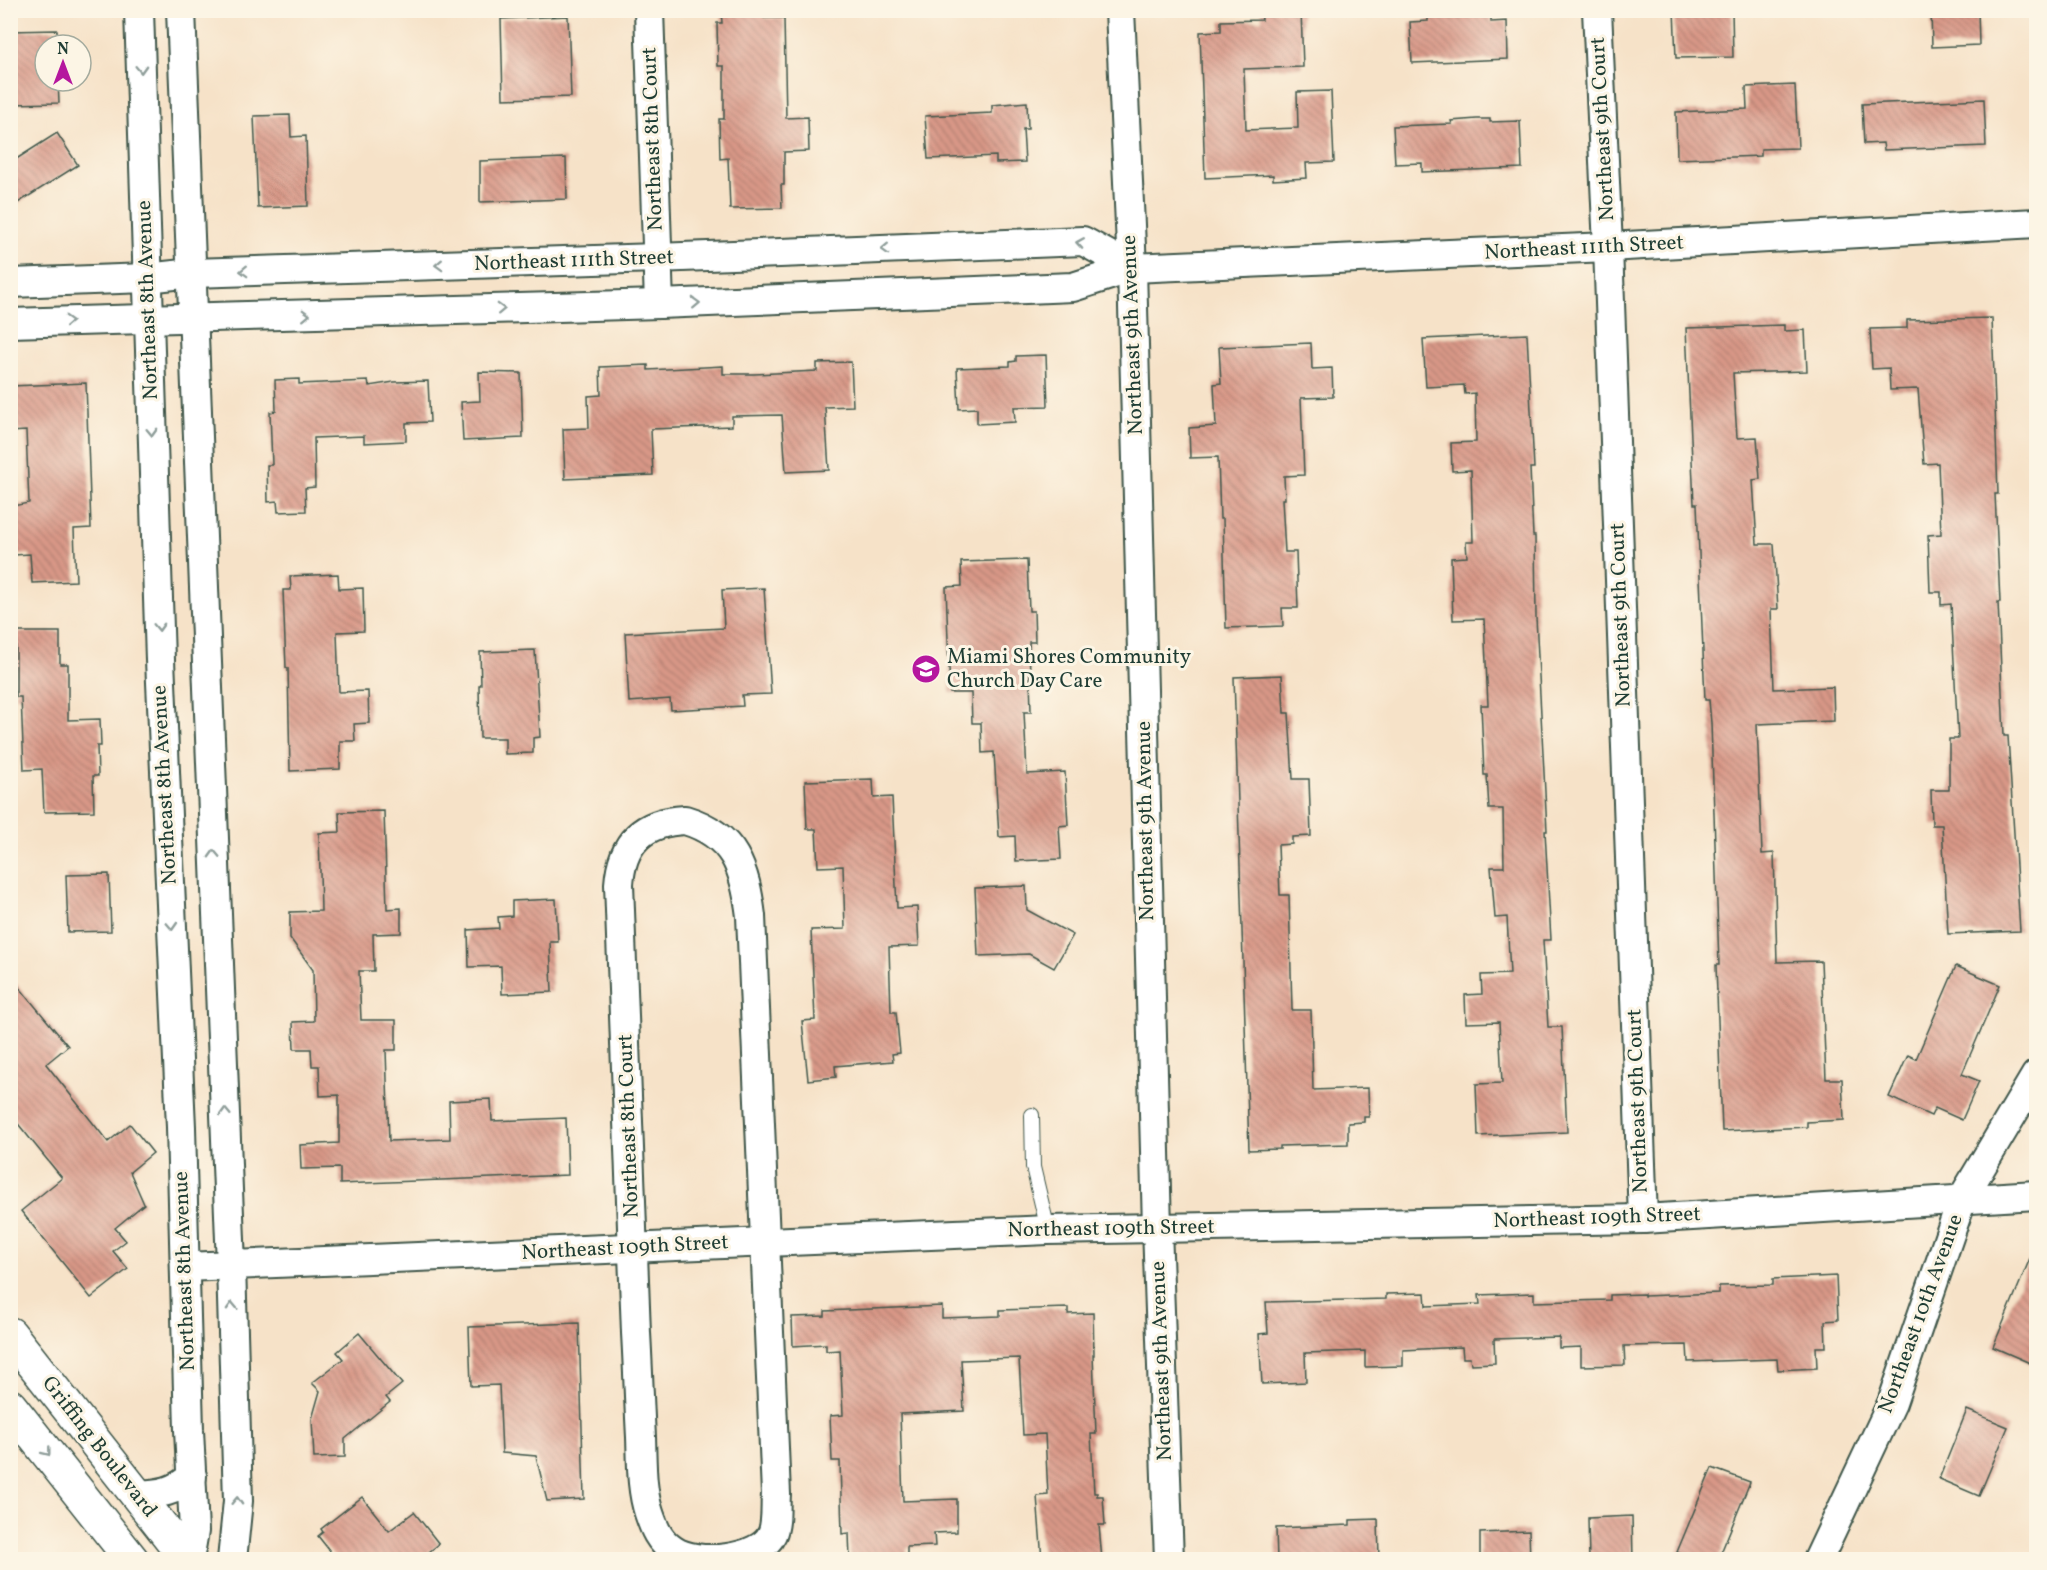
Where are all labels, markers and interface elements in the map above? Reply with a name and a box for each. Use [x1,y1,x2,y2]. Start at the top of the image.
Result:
north arrow [33,33,93,93]
street label: Northeast 9th Court [1584,36,1622,222]
text: N [57,39,69,61]
street label: Northeast 8th Court [635,47,671,231]
one-way arrow [134,64,147,73]
street label: Northeast 8th Avenue [130,200,166,400]
street label: Northeast 111th Street [1483,228,1685,268]
street label: Northeast 9th Avenue [1115,234,1151,435]
one-way arrow [1075,237,1085,250]
one-way arrow [881,242,890,255]
street label: Northeast 111th Street [474,243,674,279]
one-way arrow [434,259,443,271]
one-way arrow [239,265,248,278]
one-way arrow [691,296,700,309]
one-way arrow [496,303,505,315]
one-way arrow [301,309,310,322]
one-way arrow [64,315,73,328]
one-way arrow [146,427,158,436]
street label: Northeast 9th Court [1603,522,1639,708]
one-way arrow [152,622,165,631]
place label: Miami Shores Community Church Day Care [947,643,1192,696]
school or university icon: Miami Shores Community Church Day Care [910,653,942,685]
street label: Northeast 8th Avenue [145,684,185,886]
street label: Northeast 9th Avenue [1130,721,1162,921]
one-way arrow [208,849,221,858]
one-way arrow [165,922,178,931]
street label: Northeast 9th Court [1620,1008,1656,1194]
street label: Northeast 8th Court [611,1034,647,1218]
one-way arrow [218,1107,231,1116]
street label: Northeast 8th Avenue [167,1171,203,1371]
street label: Northeast 109th Street [1493,1200,1701,1236]
street label: Northeast 10th Avenue [1871,1210,1971,1418]
street label: Northeast 109th Street [1007,1213,1215,1245]
street label: Northeast 109th Street [521,1228,729,1268]
street label: Northeast 9th Avenue [1144,1260,1180,1461]
one-way arrow [226,1302,239,1311]
street label: Griffing Boulevard [35,1370,163,1524]
one-way arrow [39,1445,50,1456]
one-way arrow [231,1497,244,1506]

